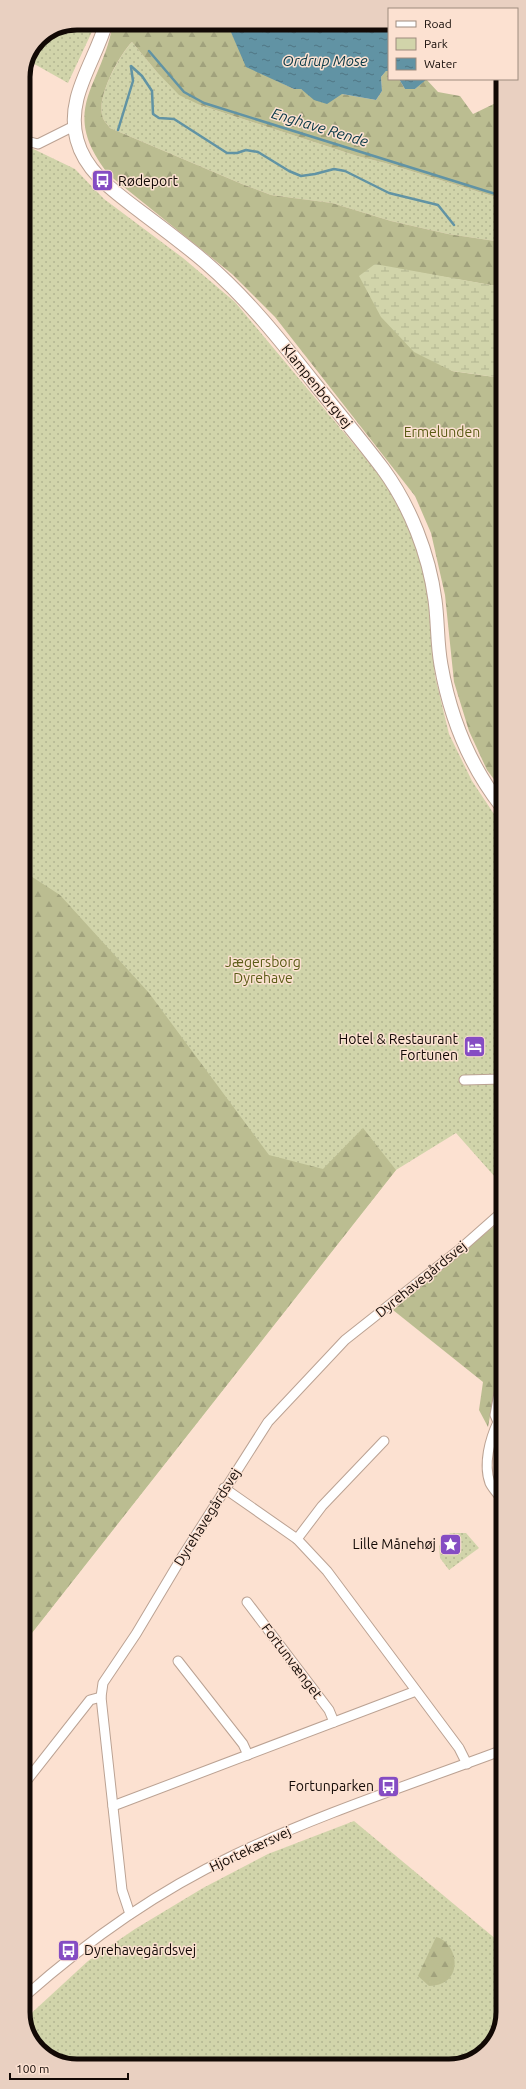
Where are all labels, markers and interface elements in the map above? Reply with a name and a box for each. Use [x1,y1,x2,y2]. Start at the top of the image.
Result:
legend [388,8,518,80]
text: Road [424,17,452,30]
text: Park [424,37,448,50]
water label: Ordrup Mose [282,52,368,69]
text: Water [424,57,457,70]
water label: Enghave Rende [270,104,371,150]
bus stop icon: Rødeport [89,168,115,194]
place label: Rødeport [118,173,178,189]
street label: Klampenborgvej [278,341,356,431]
park label: Ermelunden [404,424,480,440]
park label: Jægersborg Dyrehave [225,954,301,986]
place label: Hotel & Restaurant Fortunen [338,1031,458,1063]
hotel icon: Hotel & Restaurant Fortunen [461,1034,487,1060]
street label: Dyrehavegårdsvej [372,1238,470,1320]
street label: Dyrehavegårdsvej [171,1465,243,1569]
place icon: Lille Månehøj [438,1531,464,1557]
place label: Lille Månehøj [353,1536,436,1552]
street label: Fortunvænget [258,1620,326,1702]
bus stop icon: Fortunparken [376,1773,402,1799]
place label: Fortunparken [288,1778,374,1794]
street label: Hjortekærsvej [207,1823,293,1875]
bus stop icon: Dyrehavegårdsvej [56,1937,82,1963]
place label: Dyrehavegårdsvej [84,1942,196,1958]
scale bar [10,2055,128,2081]
text: 100 m [16,2062,49,2075]

